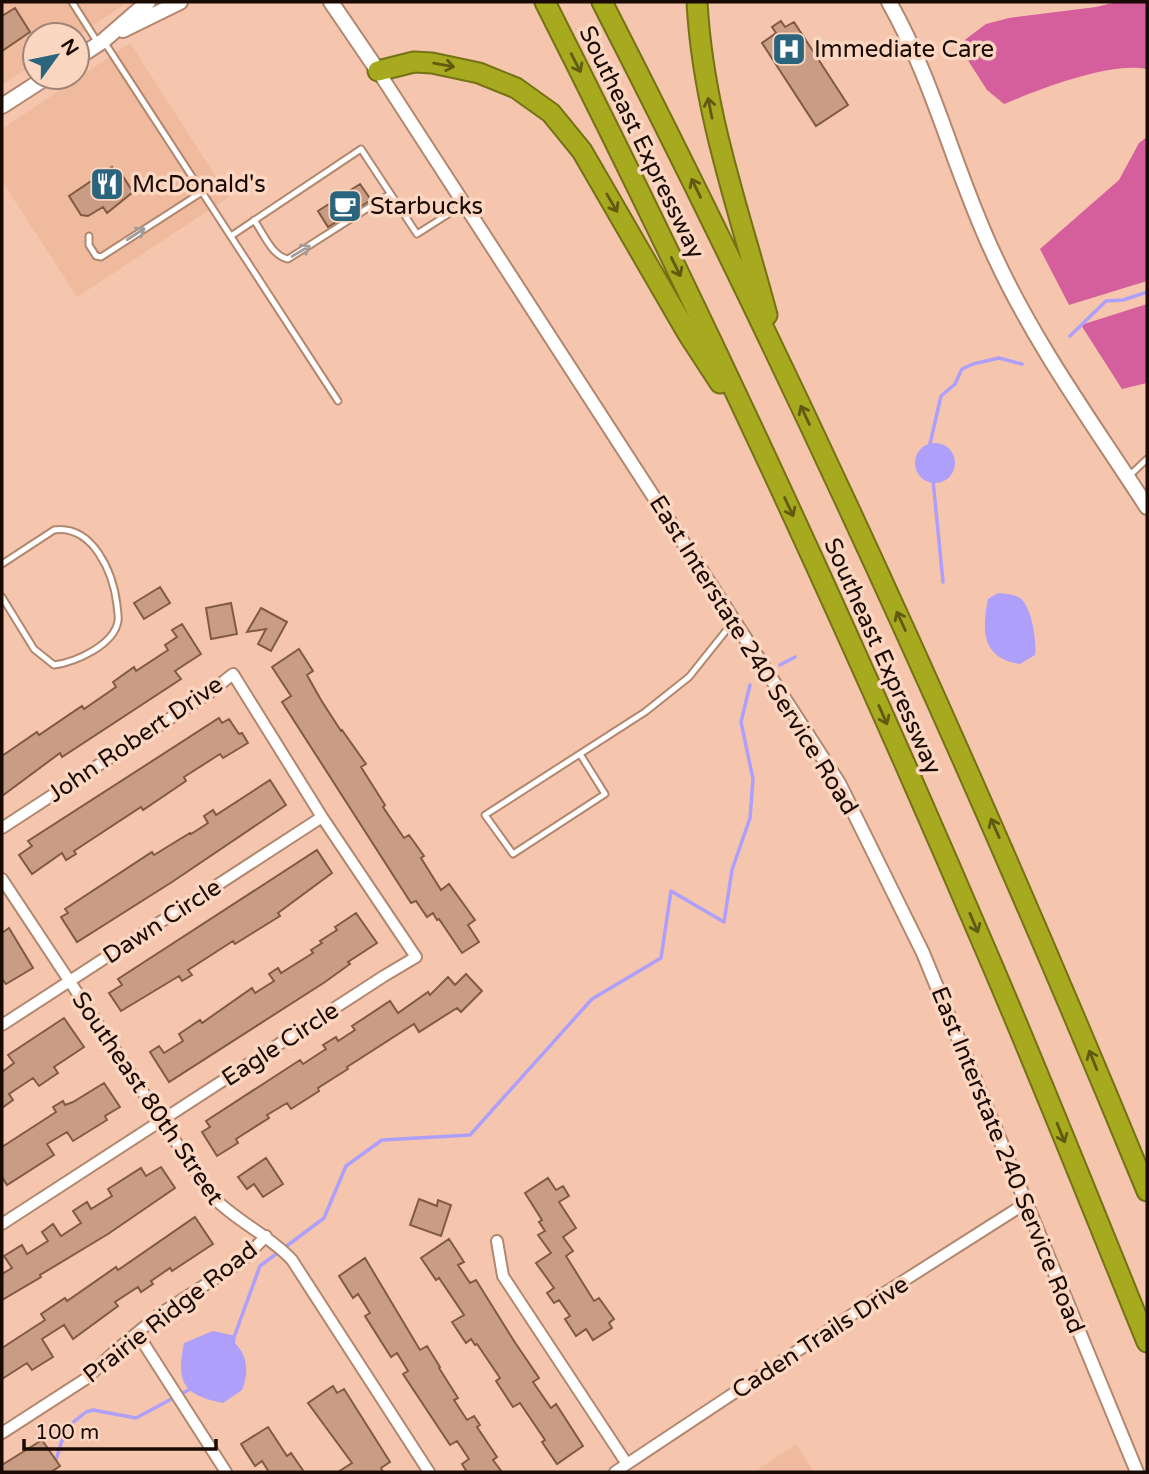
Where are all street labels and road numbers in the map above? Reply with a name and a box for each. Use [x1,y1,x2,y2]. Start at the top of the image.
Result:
street label: Southeast Expressway [573,21,711,263]
street label: East Interstate 240 Service Road [643,490,864,820]
street label: Southeast Expressway [817,534,948,779]
street label: John Robert Drive [42,670,229,809]
street label: Dawn Circle [98,873,227,970]
street label: East Interstate 240 Service Road [925,983,1091,1338]
street label: Southeast 80th Street [66,986,230,1210]
street label: Eagle Circle [216,996,344,1093]
street label: Prairie Ridge Road [77,1235,263,1389]
street label: Caden Trails Drive [727,1270,914,1405]

